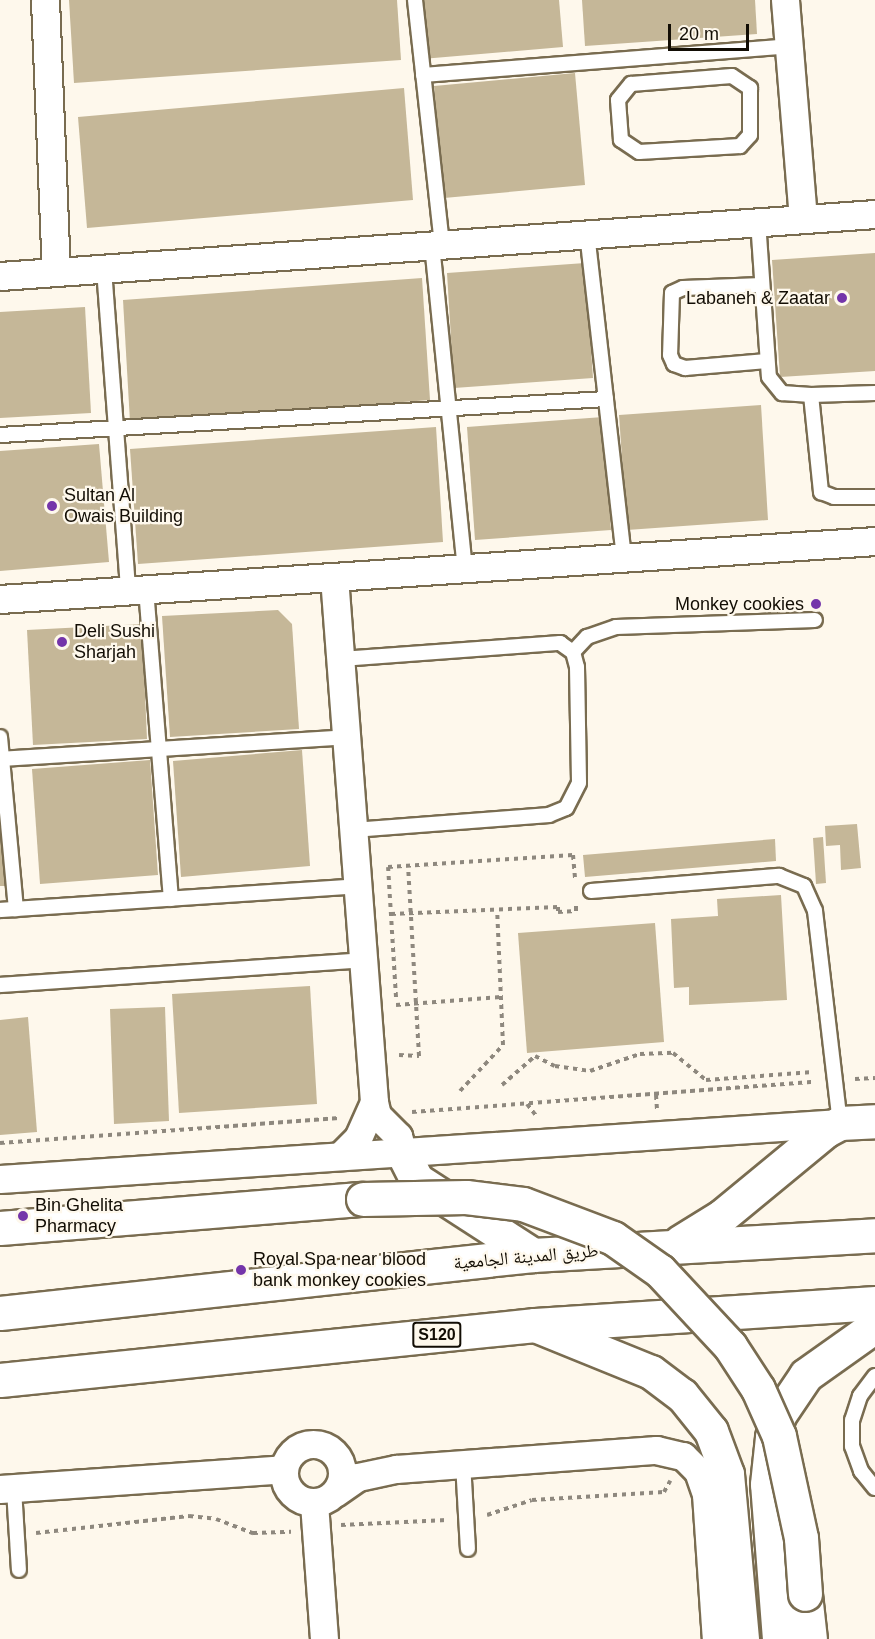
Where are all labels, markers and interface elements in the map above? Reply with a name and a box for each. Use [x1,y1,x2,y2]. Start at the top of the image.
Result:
scale bar [671,12,752,50]
text: 20 m [679,24,719,44]
place label: Labaneh & Zaatar [686,287,830,309]
marker: Labaneh & Zaatar [835,291,849,305]
place label: Sultan Al Owais Building [64,485,183,528]
marker: Sultan Al Owais Building [45,499,59,513]
place label: Monkey cookies [675,593,804,615]
marker: Monkey cookies [809,597,823,611]
place label: Deli Sushi Sharjah [74,621,155,664]
marker: Deli Sushi Sharjah [55,635,69,649]
place label: Bin Ghelita Pharmacy [35,1195,123,1238]
marker: Bin Ghelita Pharmacy [16,1209,30,1223]
street label: طريق المدينة الجامعية [453,1240,599,1274]
place label: Royal Spa near blood bank monkey cookies [253,1249,426,1292]
marker: Royal Spa near blood bank monkey cookies [234,1263,248,1277]
road number: S120 [412,1322,462,1348]

